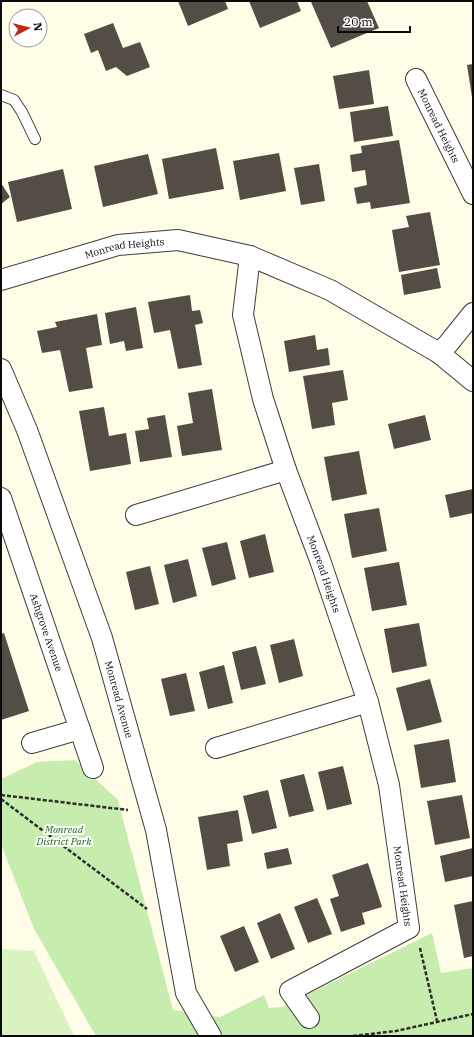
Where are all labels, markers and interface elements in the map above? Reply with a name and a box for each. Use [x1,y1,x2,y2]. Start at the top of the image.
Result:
north arrow [8,8,48,48]
scale bar [338,8,410,34]
text: 20 m [344,14,373,29]
text: N [30,22,45,32]
street label: Monread Heights [415,86,463,165]
street label: Monread Heights [83,235,165,261]
street label: Monread Heights [305,533,344,614]
street label: Ashgrove Avenue [27,592,66,673]
street label: Monread Avenue [102,659,136,739]
park label: Monread District Park [36,823,92,848]
street label: Monread Heights [391,845,415,927]

